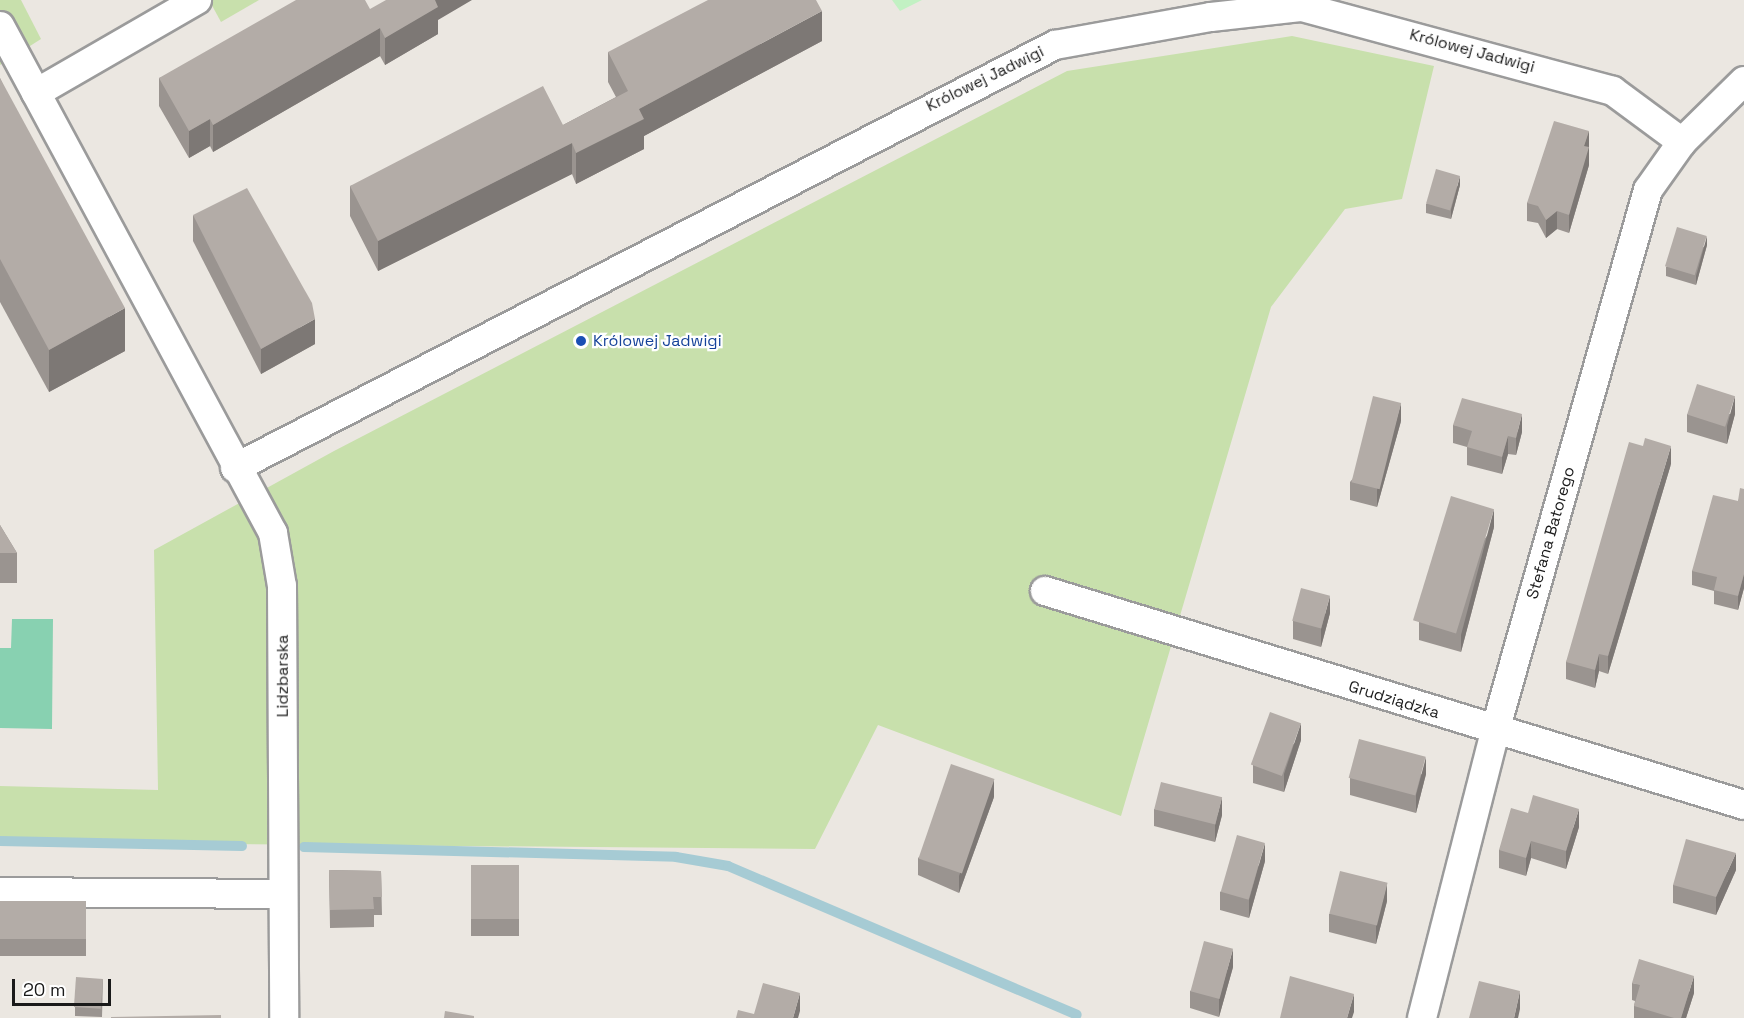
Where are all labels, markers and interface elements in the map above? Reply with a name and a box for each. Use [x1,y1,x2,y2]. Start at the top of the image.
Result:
street label: Królowej Jadwigi [1407,25,1537,77]
street label: Królowej Jadwigi [923,42,1047,116]
place label: Królowej Jadwigi [593,331,722,351]
marker: Królowej Jadwigi [574,334,588,348]
street label: Stefana Batorego [1523,465,1579,601]
street label: Lidzbarska [273,635,293,717]
street label: Grudziądzka [1346,677,1442,723]
scale bar [15,967,114,1005]
text: 20 m [23,978,66,1001]

